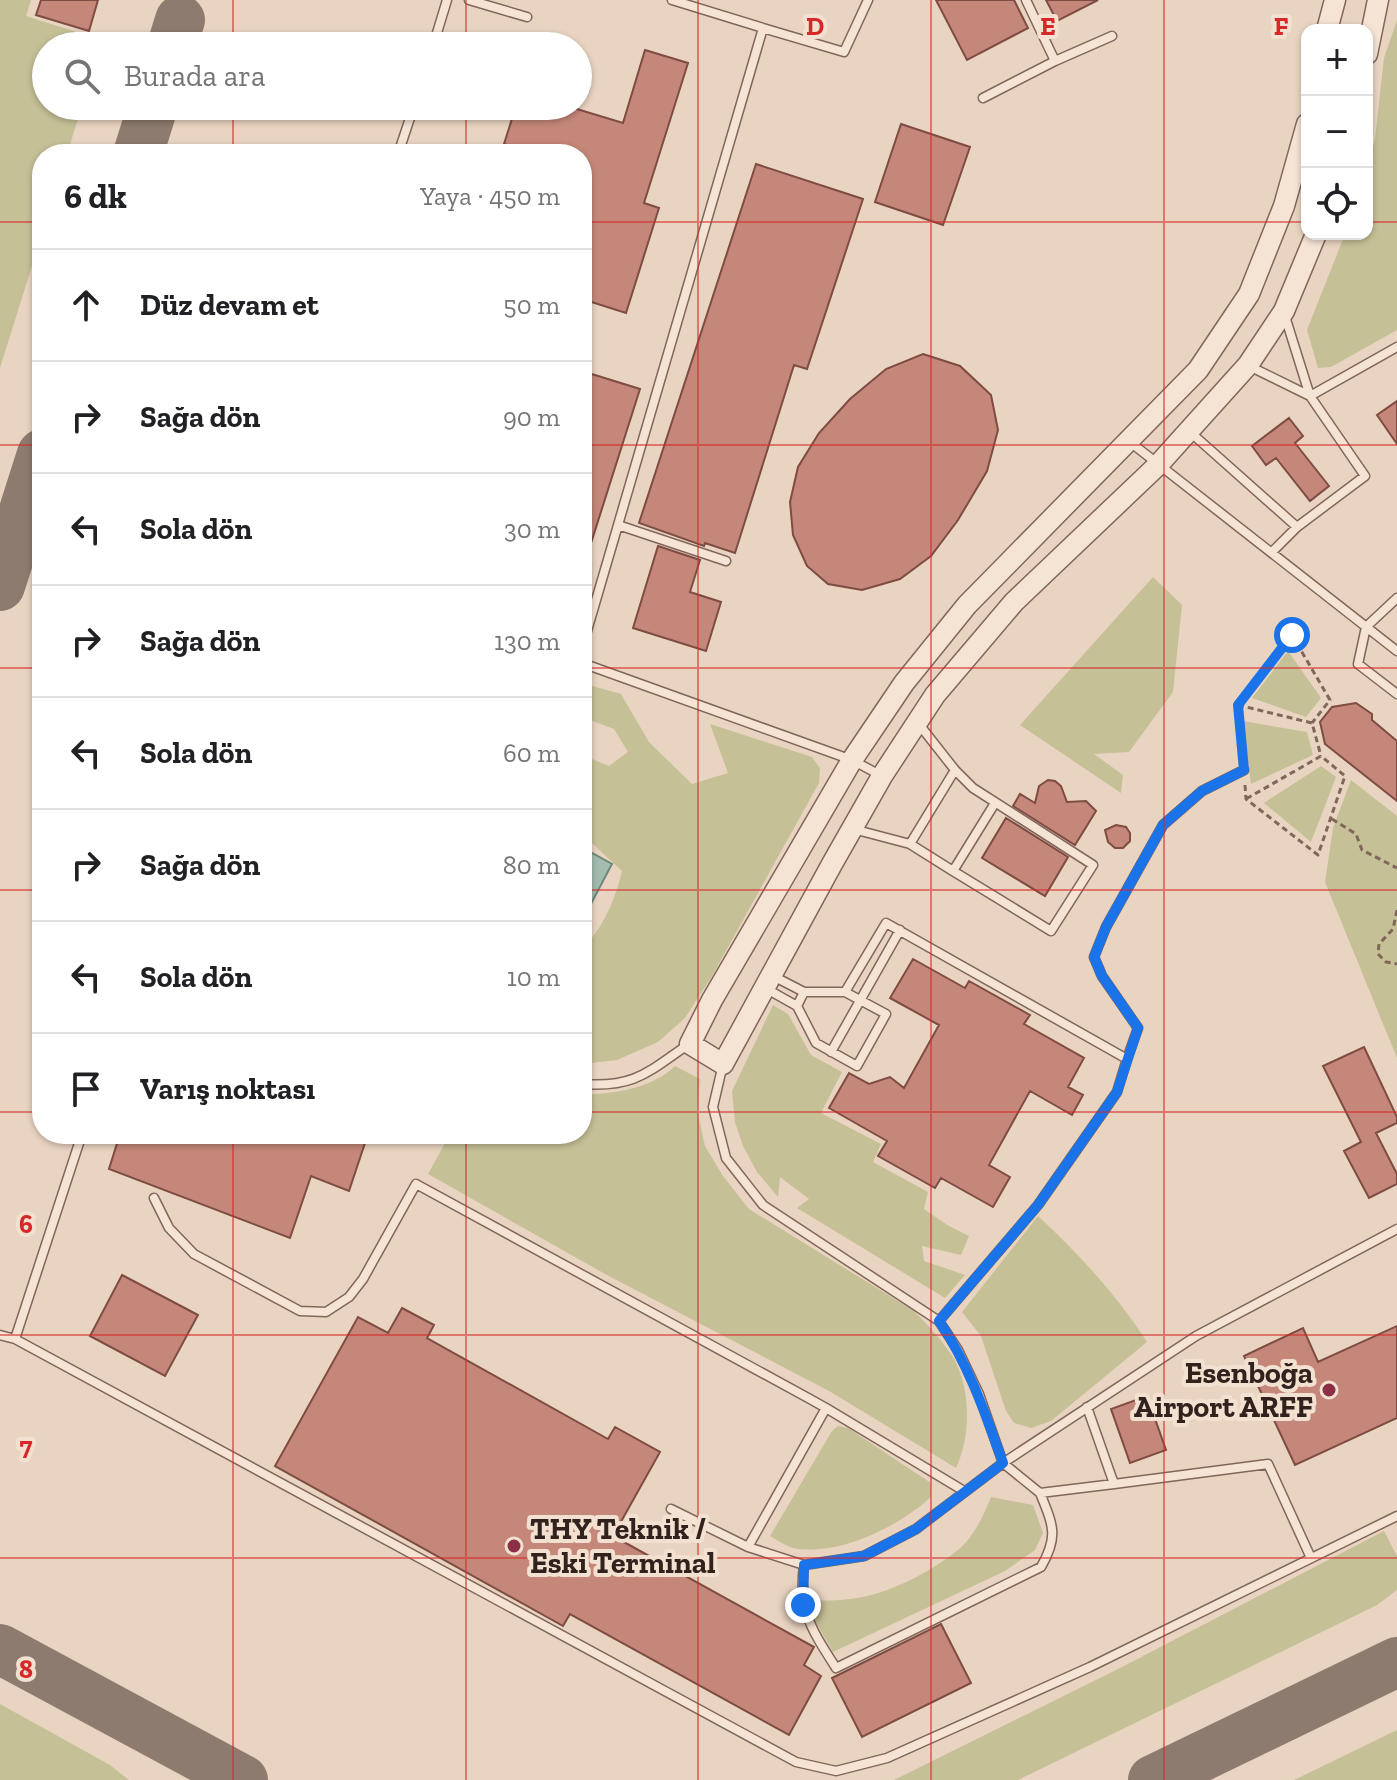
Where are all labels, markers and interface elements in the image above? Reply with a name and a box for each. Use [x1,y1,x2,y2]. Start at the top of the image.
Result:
text: D [806,10,824,42]
text: E [1040,10,1056,42]
text: F [1274,10,1289,42]
map controls [1301,24,1373,240]
button: + [1301,24,1373,96]
search box [32,32,592,120]
icon: search [60,54,104,98]
text: Burada ara [124,58,265,94]
button: − [1301,96,1373,168]
button: locate [1301,168,1373,240]
text: 6 dk [64,176,127,217]
text: Yaya · 450 m [420,180,560,212]
icon: ahead [64,283,108,327]
text: Düz devam et [140,287,319,323]
text: 50 m [503,289,560,321]
icon: right [64,395,108,439]
text: Sağa dön [140,399,260,435]
text: 90 m [503,401,560,433]
icon: left [64,507,108,551]
text: Sola dön [140,511,252,547]
text: 30 m [504,513,560,545]
route start [1274,617,1310,653]
icon: right [64,619,108,663]
text: Sağa dön [140,623,260,659]
text: 130 m [494,625,560,657]
icon: left [64,731,108,775]
text: Sola dön [140,735,252,771]
text: 60 m [503,737,560,769]
icon: right [64,843,108,887]
text: Sağa dön [140,847,260,883]
text: 80 m [503,849,560,881]
icon: left [64,955,108,999]
text: Sola dön [140,959,252,995]
text: 10 m [507,961,560,993]
icon: arrive [64,1067,108,1111]
text: Varış noktası [140,1071,315,1107]
text: 6 [19,1208,33,1240]
place label: Esenboğa Airport ARFF [1134,1355,1313,1425]
marker: Esenboğa Airport ARFF [1320,1381,1338,1399]
text: 7 [20,1430,33,1462]
place label: THY Teknik / Eski Terminal [530,1511,716,1581]
marker: THY Teknik / Eski Terminal [505,1537,523,1555]
route end [785,1587,821,1623]
text: 8 [19,1653,33,1685]

